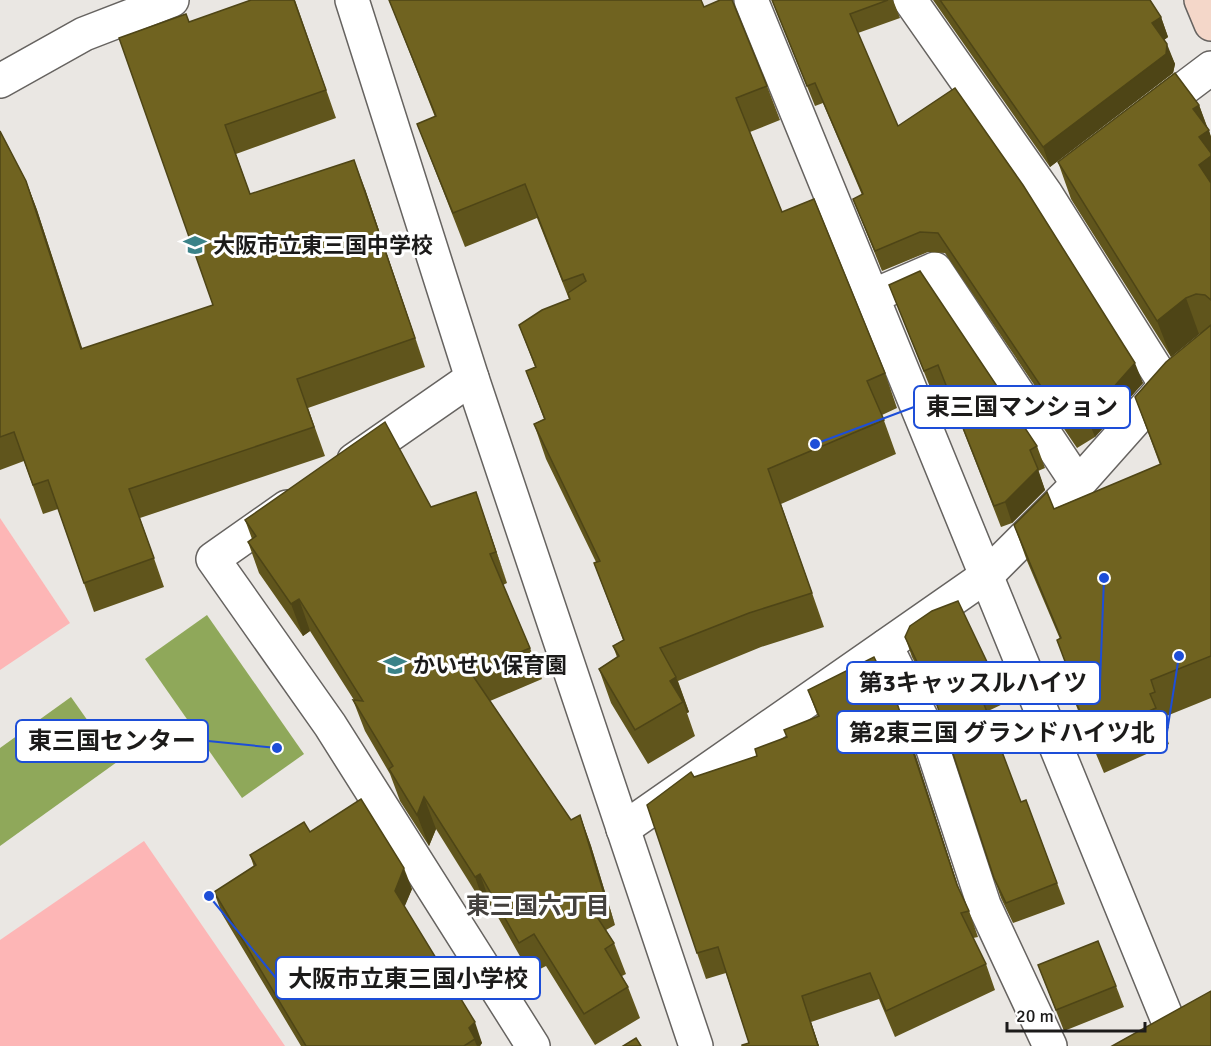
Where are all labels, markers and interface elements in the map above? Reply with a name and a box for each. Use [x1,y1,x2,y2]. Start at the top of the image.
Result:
school or university icon: 大阪市立東三国中学校 [182,232,208,258]
place label: 大阪市立東三国中学校 [213,232,433,259]
callout: 東三国マンション [914,386,1130,428]
text: 東三国マンション [926,392,1118,422]
school or university icon: かいせい保育園 [382,652,408,678]
place label: かいせい保育園 [413,652,567,679]
callout: 第3キャッスルハイツ [847,662,1100,704]
text: 第3キャッスルハイツ [859,668,1087,698]
callout: 第2東三国 グランドハイツ北 [837,711,1167,753]
text: 第2東三国 グランドハイツ北 [849,718,1155,748]
callout: 東三国センター [16,720,208,762]
text: 東三国センター [28,726,196,756]
district label: 東三国六丁目 [466,891,610,921]
callout: 大阪市立東三国小学校 [276,957,540,999]
text: 大阪市立東三国小学校 [288,964,528,994]
scale bar [1007,995,1145,1033]
text: 20 m [1016,1005,1054,1027]

